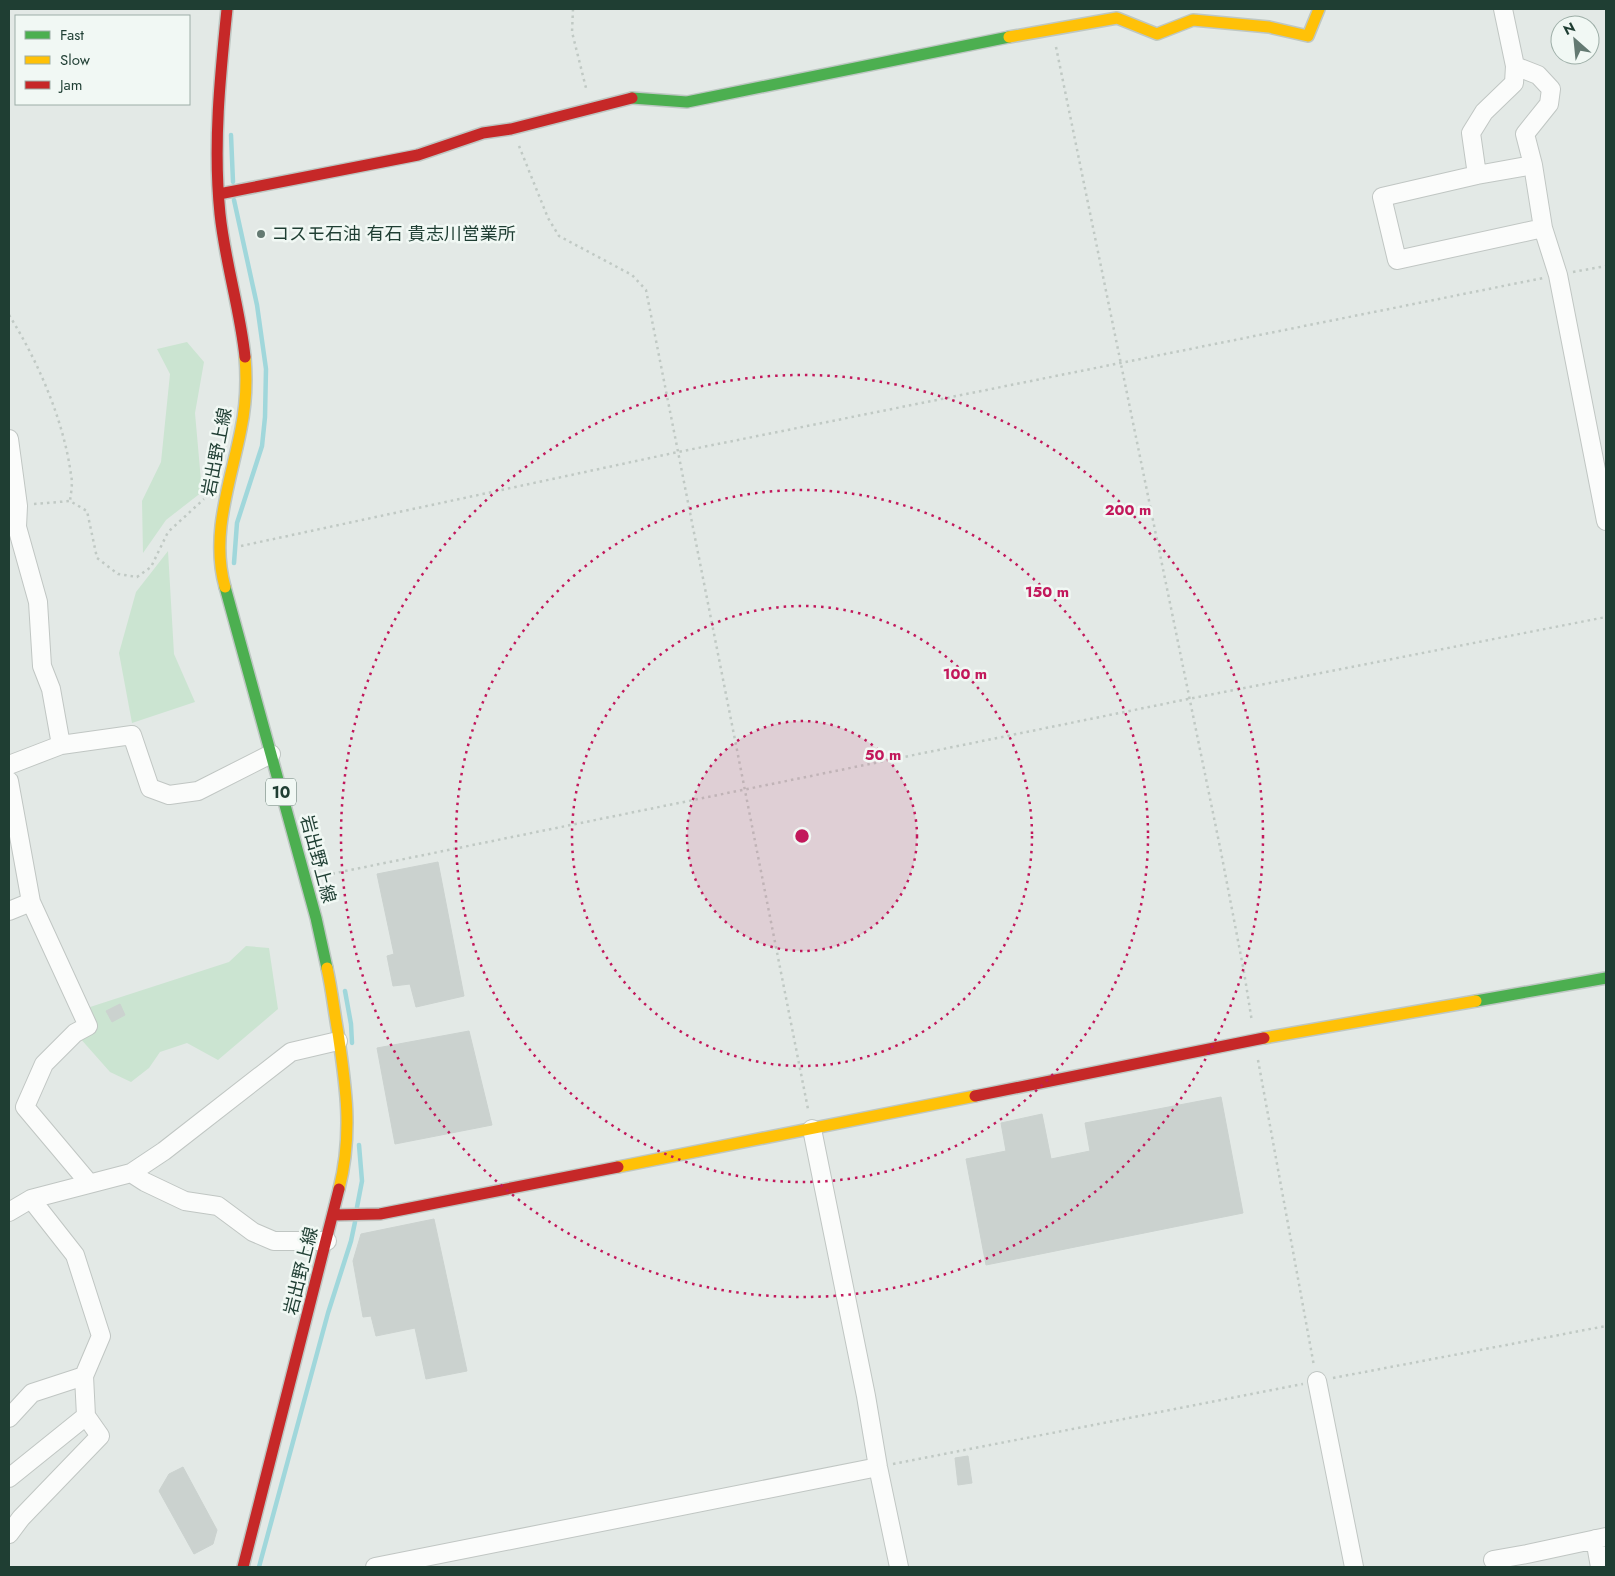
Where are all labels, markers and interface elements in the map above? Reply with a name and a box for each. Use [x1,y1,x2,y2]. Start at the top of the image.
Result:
legend [15,15,190,105]
north arrow [1550,15,1600,65]
text: N [1560,17,1579,40]
text: Fast [60,24,84,46]
text: Slow [60,49,91,71]
text: Jam [58,74,83,96]
place label: コスモ石油 有石 貴志川営業所 [271,221,516,247]
marker: コスモ石油 有石 貴志川営業所 [255,228,267,240]
street label: 岩出野上線 [196,405,238,499]
text: 200 m [1105,499,1151,521]
text: 150 m [1025,581,1069,603]
text: 100 m [943,663,987,685]
text: 50 m [865,744,901,766]
road number: 10 [266,779,296,806]
street label: 岩出野上線 [294,812,342,906]
centre of rings [793,827,811,845]
street label: 岩出野上線 [277,1224,325,1318]

